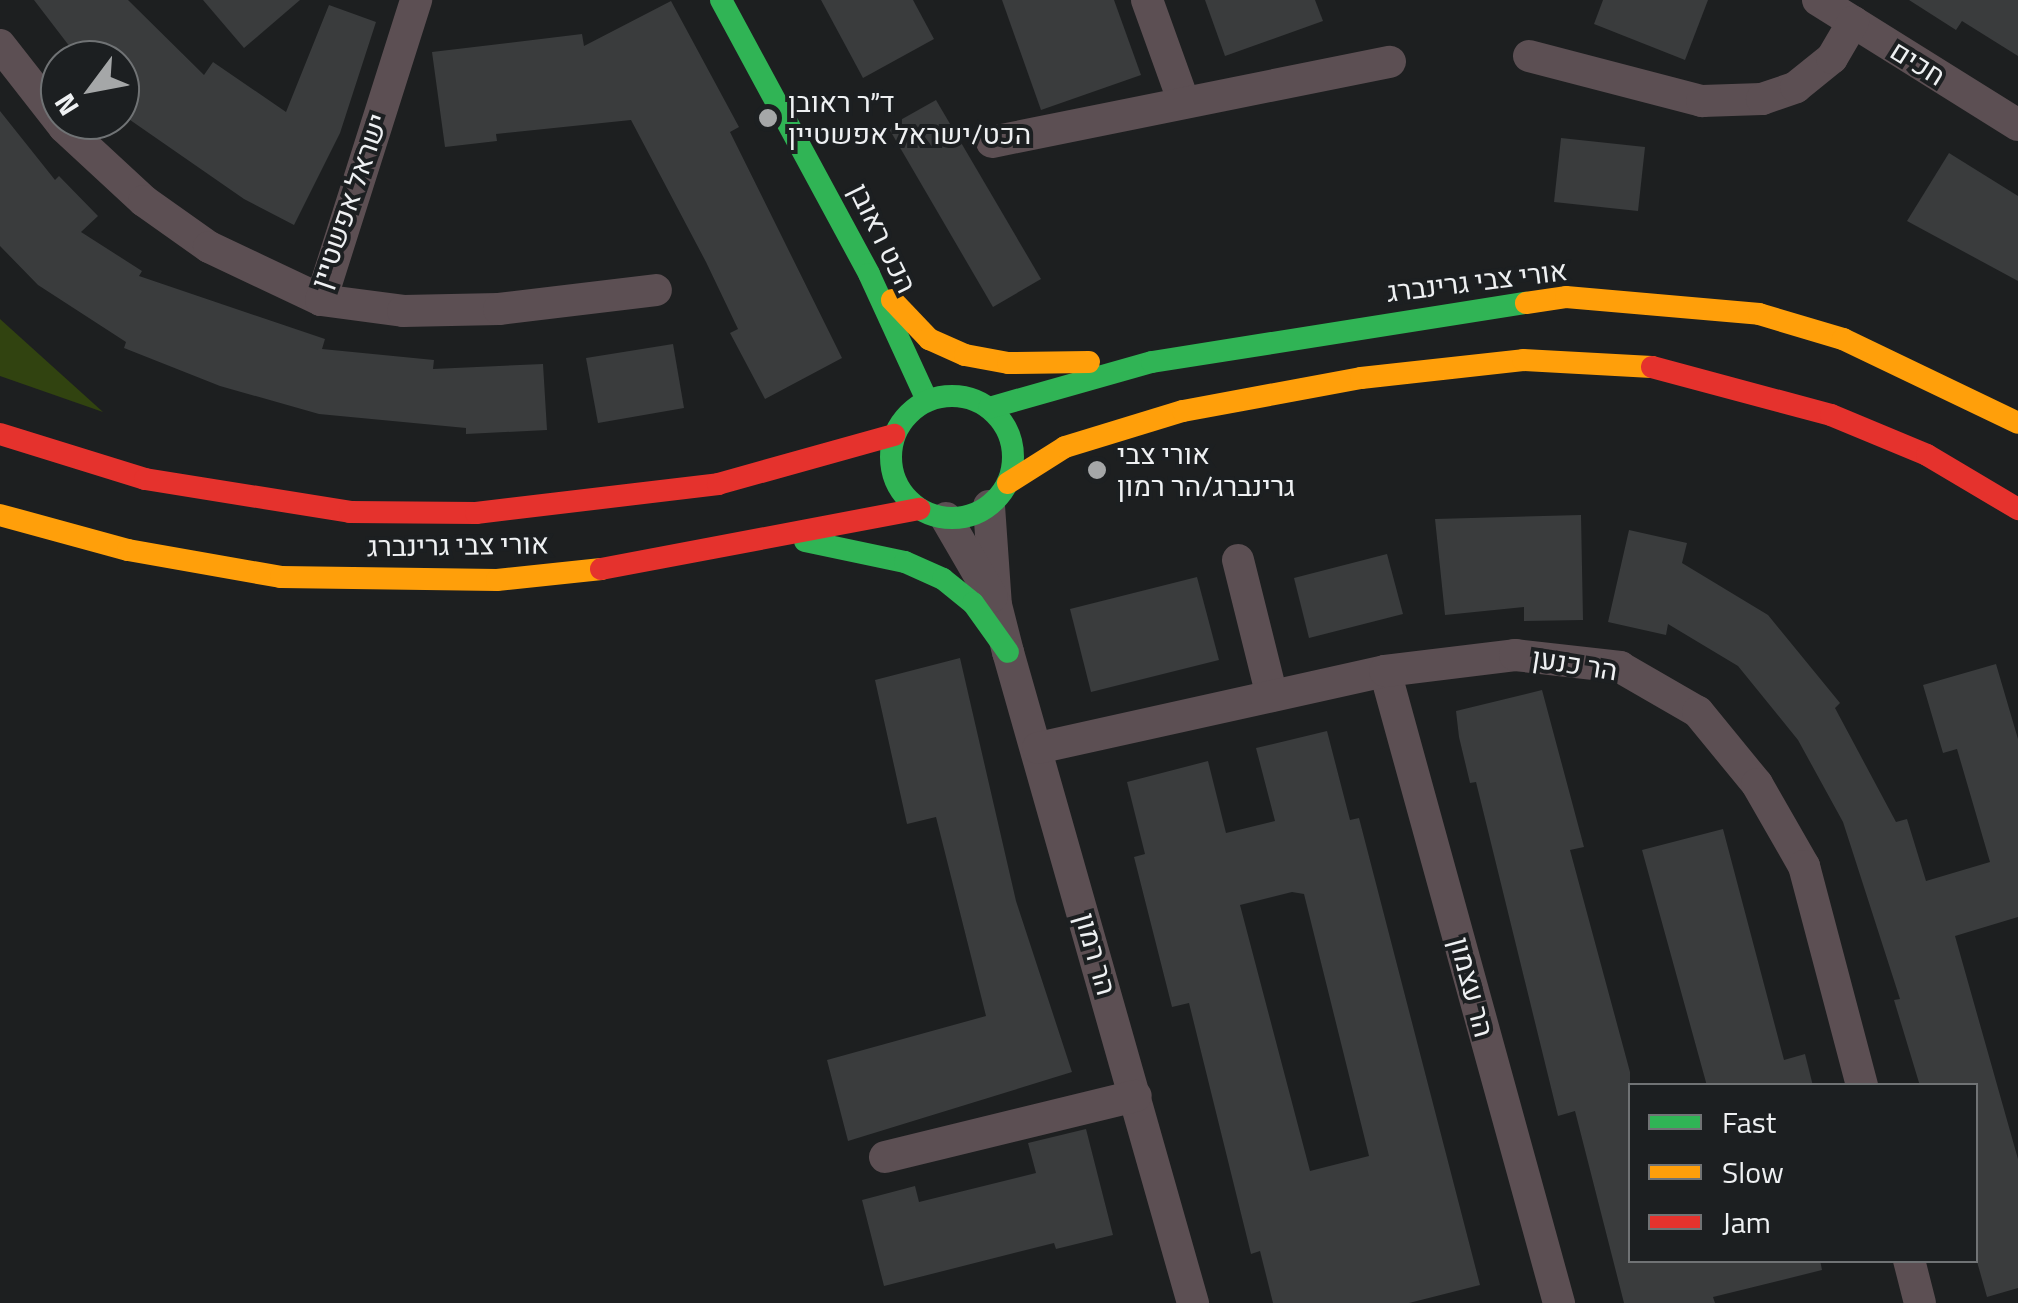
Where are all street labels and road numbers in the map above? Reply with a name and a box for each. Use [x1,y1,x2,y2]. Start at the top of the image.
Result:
street label: חכים [1884,33,1952,93]
street label: ישראל אפשטיין [303,109,395,293]
street label: הכט ראובן [842,178,924,298]
street label: אורי צבי גרינברג [1385,253,1569,309]
street label: אורי צבי גרינברג [367,527,549,563]
street label: הר כנען [1530,641,1620,687]
street label: הר רמון [1068,909,1124,999]
street label: הר עצמון [1443,933,1501,1041]

